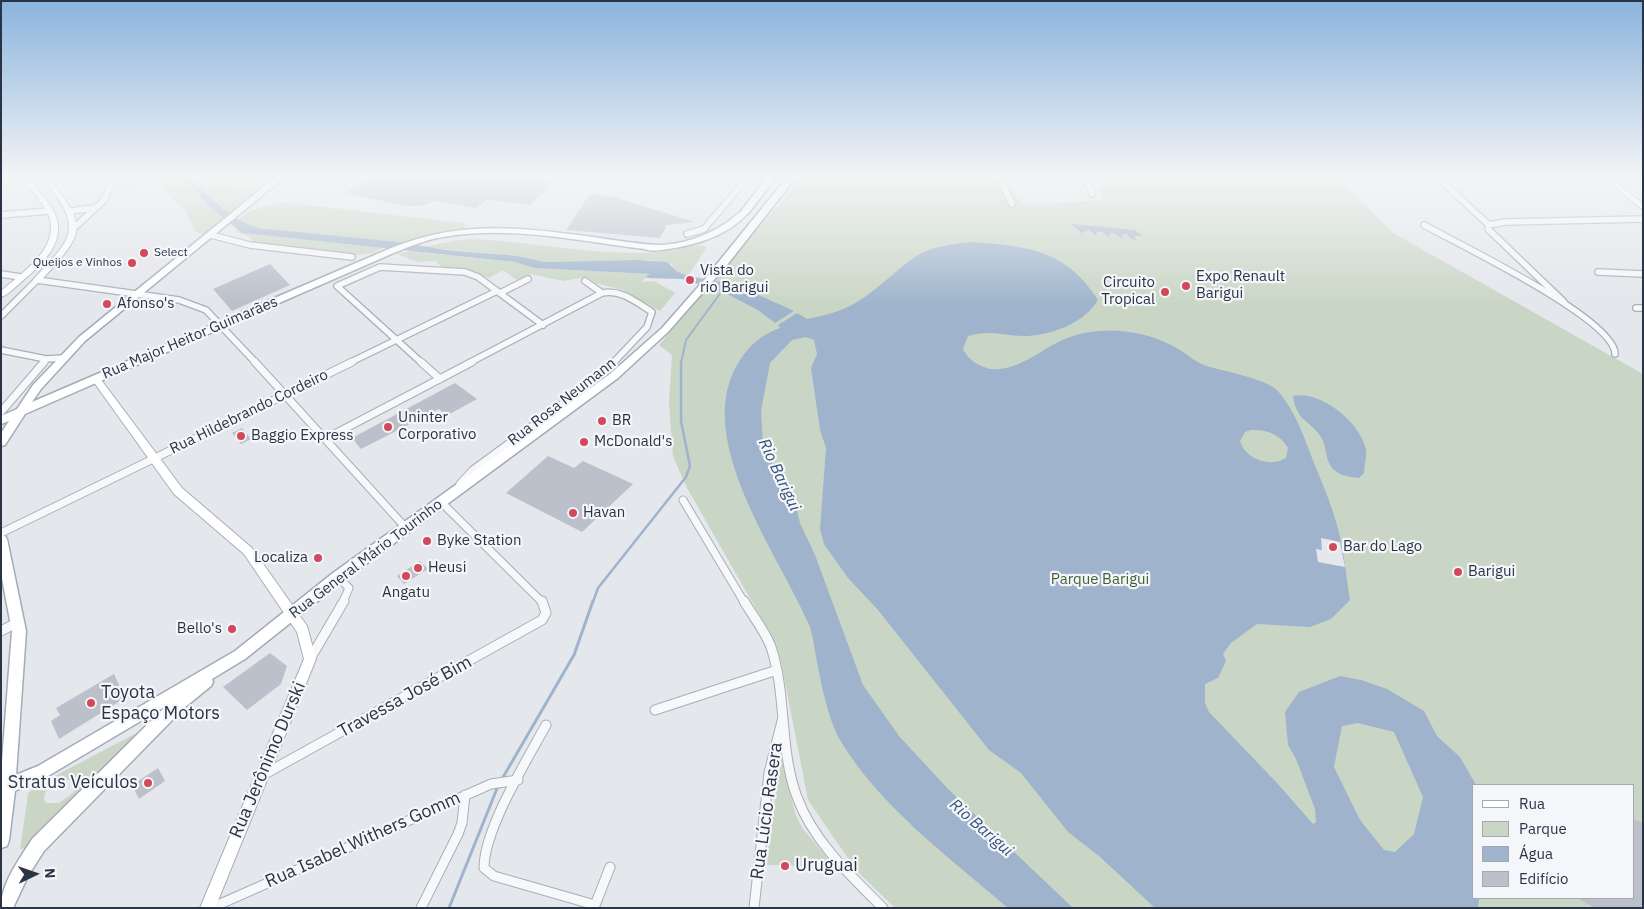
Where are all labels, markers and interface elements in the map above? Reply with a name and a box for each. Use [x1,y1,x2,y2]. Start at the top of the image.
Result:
place label: Select [154,246,188,260]
marker: Select [138,247,150,259]
place label: Queijos e Vinhos [33,256,122,270]
marker: Queijos e Vinhos [126,257,138,269]
place label: Vista do rio Barigui [700,262,768,297]
place label: Expo Renault Barigui [1196,268,1285,303]
marker: Vista do rio Barigui [684,274,696,286]
place label: Circuito Tropical [1101,274,1155,309]
marker: Expo Renault Barigui [1180,280,1192,292]
marker: Circuito Tropical [1159,286,1171,298]
street label: Rua Major Heitor Guimarães [99,293,281,383]
place label: Afonso's [117,295,175,313]
marker: Afonso's [101,298,113,310]
street label: Rua Rosa Neumann [505,354,619,450]
street label: Rua Hildebrando Cordeiro [167,366,331,458]
place label: Uninter Corporativo [398,409,476,444]
place label: BR [612,412,631,430]
marker: BR [596,415,608,427]
marker: Uninter Corporativo [382,421,394,433]
place label: Baggio Express [251,427,354,445]
marker: Baggio Express [235,430,247,442]
place label: McDonald's [594,433,672,451]
marker: McDonald's [578,436,590,448]
water label: Rio Barigui [754,436,804,514]
street label: Rua General Mário Tourinho [286,496,446,622]
place label: Havan [583,504,625,522]
marker: Havan [567,507,579,519]
place label: Byke Station [437,532,521,550]
marker: Byke Station [421,535,433,547]
place label: Bar do Lago [1343,538,1422,556]
marker: Bar do Lago [1327,541,1339,553]
place label: Localiza [254,549,308,567]
marker: Localiza [312,552,324,564]
place label: Heusi [428,559,466,577]
marker: Heusi [412,562,424,574]
place label: Barigui [1468,563,1515,581]
marker: Barigui [1452,566,1464,578]
marker: Angatu [400,570,412,582]
park label: Parque Barigui [1051,571,1149,589]
place label: Angatu [382,584,430,602]
place label: Bello's [177,620,222,638]
marker: Bello's [226,623,238,635]
street label: Travessa José Bim [334,651,476,743]
street label: Rua Jerônimo Durski [225,679,311,841]
place label: Toyota Espaço Motors [101,682,220,724]
marker: Toyota Espaço Motors [85,697,97,709]
street label: Rua Lúcio Rasera [747,741,787,881]
place label: Stratus Veículos [8,772,138,794]
marker: Stratus Veículos [142,777,154,789]
legend [1472,784,1634,899]
street label: Rua Isabel Withers Gomm [262,787,464,893]
text: Rua [1519,794,1545,813]
water label: Rio Barigui [945,795,1017,861]
text: Parque [1519,819,1567,838]
text: Água [1519,844,1553,863]
north arrow [10,849,60,899]
place label: Uruguai [795,855,858,877]
marker: Uruguai [779,860,791,872]
text: N [41,868,59,879]
text: Edifício [1519,869,1568,888]

